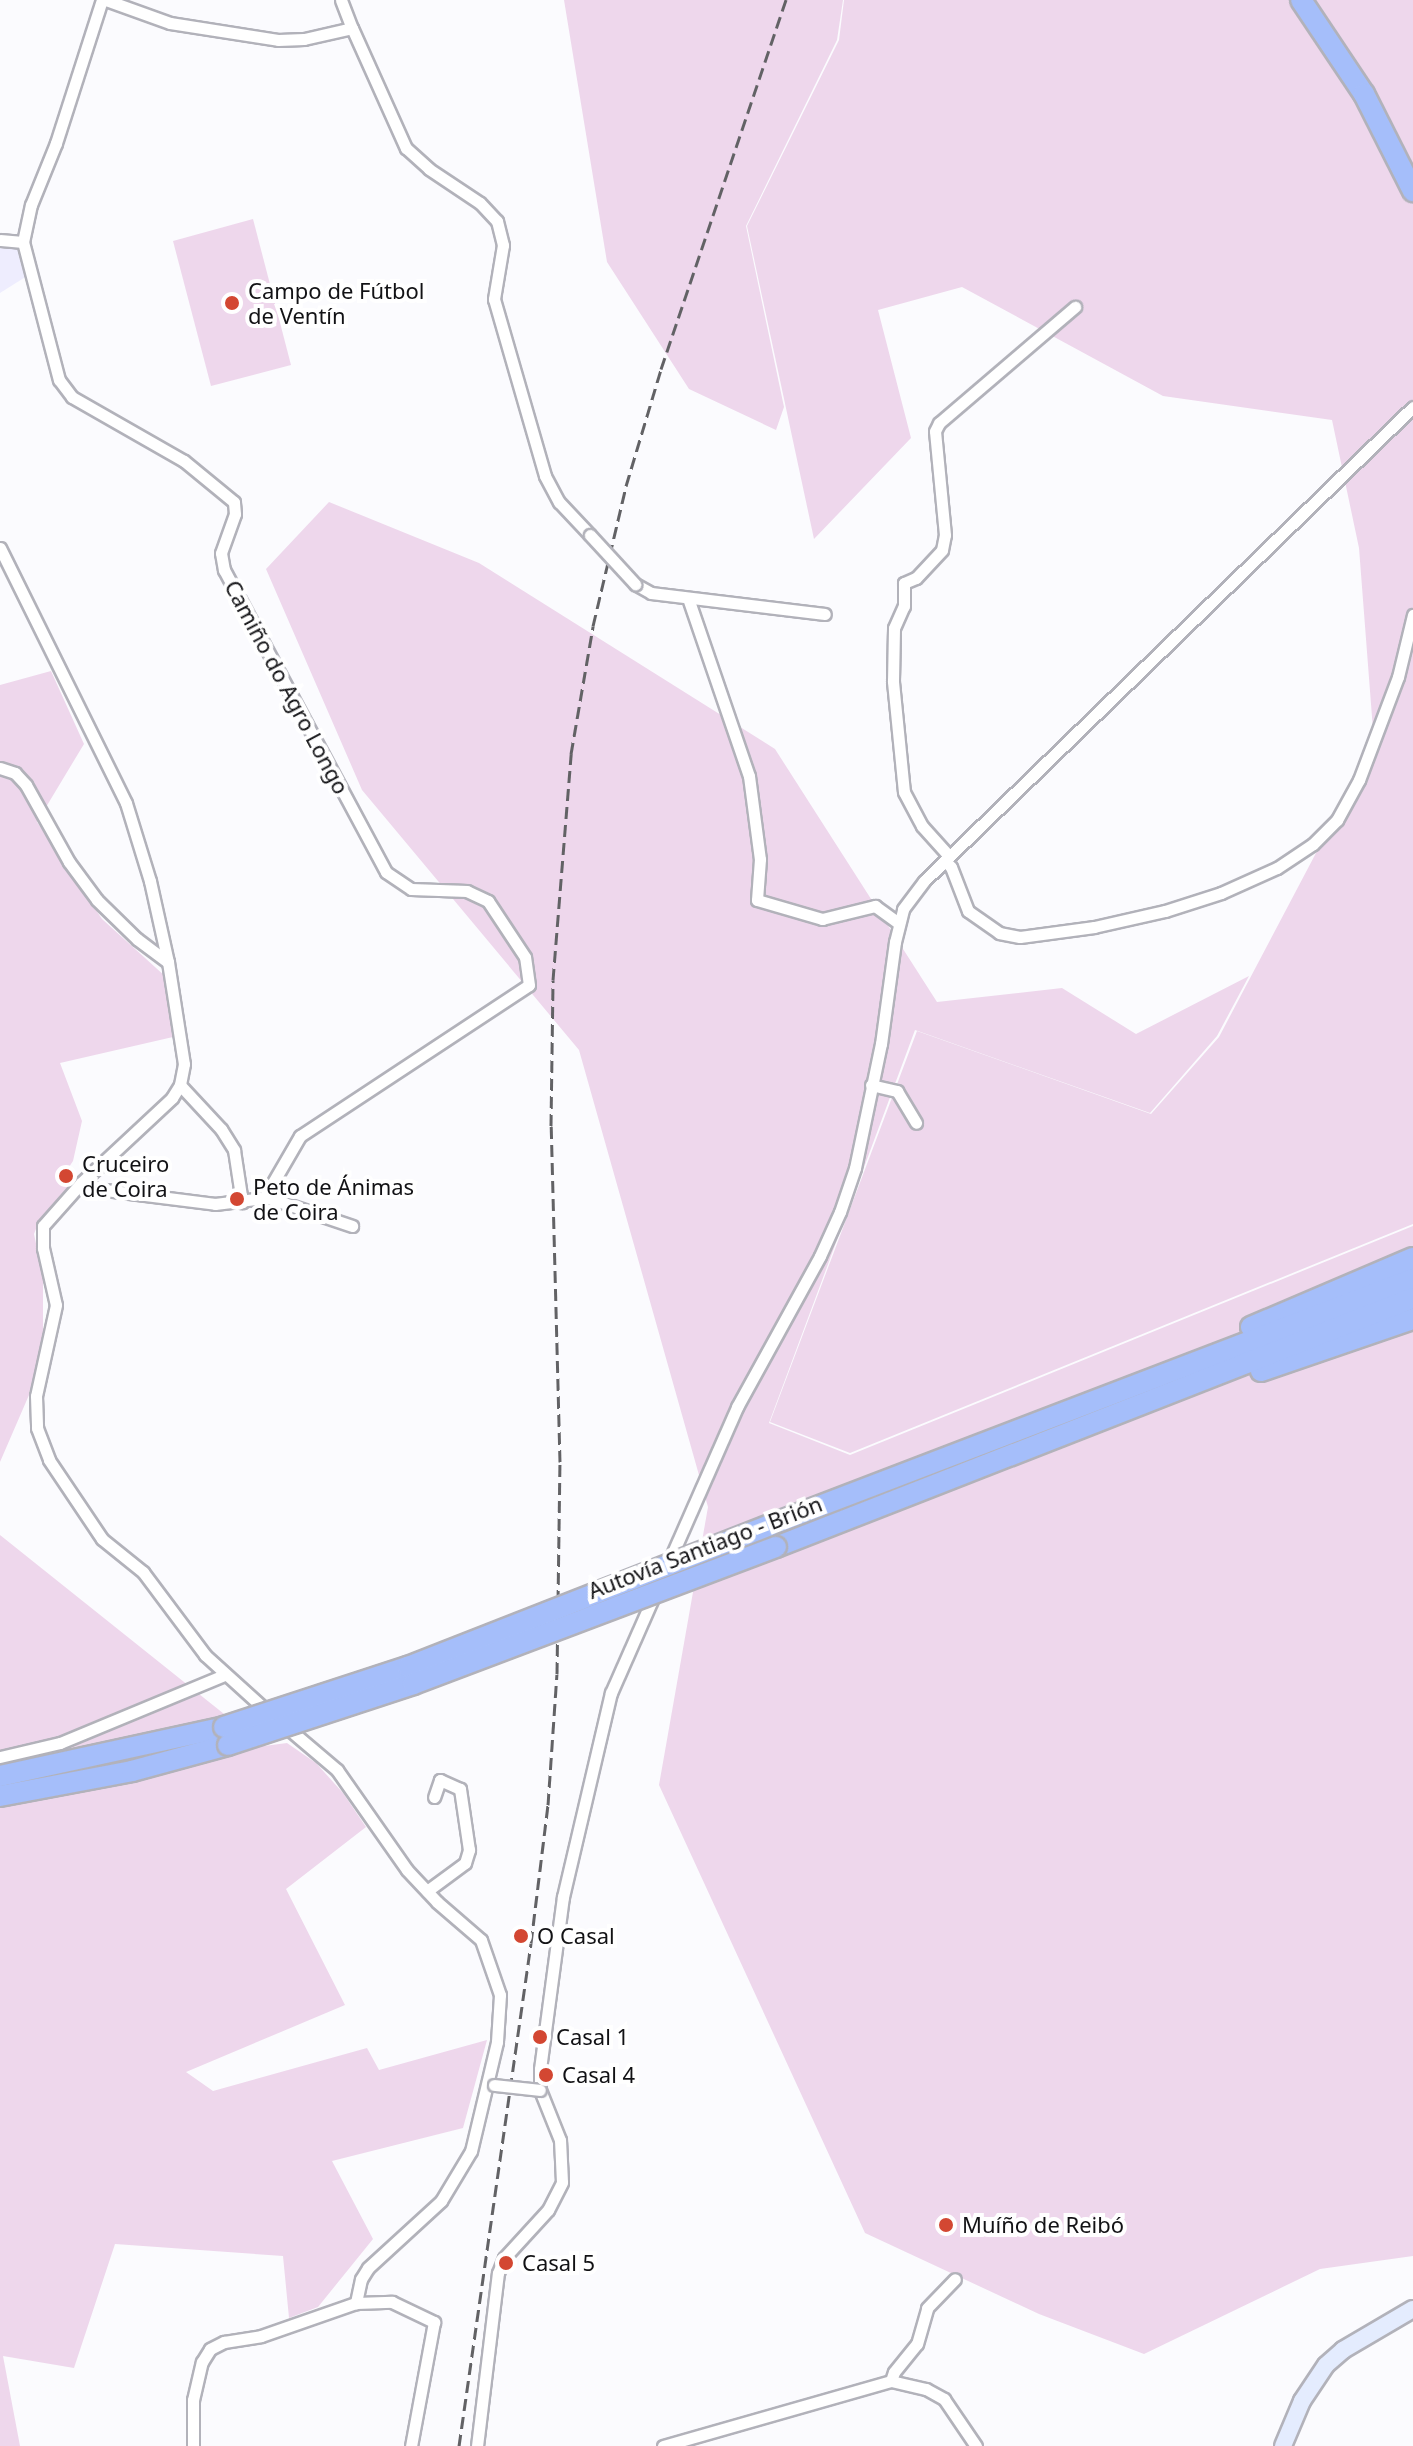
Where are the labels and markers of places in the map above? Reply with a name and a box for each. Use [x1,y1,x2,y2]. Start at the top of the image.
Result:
place label: Campo de Fútbol de Ventín [248,277,425,328]
marker: Campo de Fútbol de Ventín [223,294,241,312]
place label: Cruceiro de Coira [82,1150,169,1202]
marker: Cruceiro de Coira [57,1167,75,1185]
place label: Peto de Ánimas de Coira [253,1173,414,1224]
marker: Peto de Ánimas de Coira [228,1190,246,1208]
place label: O Casal [537,1923,615,1949]
marker: O Casal [512,1927,530,1945]
place label: Casal 1 [556,2024,629,2050]
marker: Casal 1 [531,2028,549,2046]
place label: Casal 4 [562,2062,635,2088]
marker: Casal 4 [537,2066,555,2084]
place label: Muíño de Reibó [962,2212,1124,2238]
marker: Muíño de Reibó [937,2216,955,2234]
place label: Casal 5 [522,2250,595,2276]
marker: Casal 5 [497,2254,515,2272]

